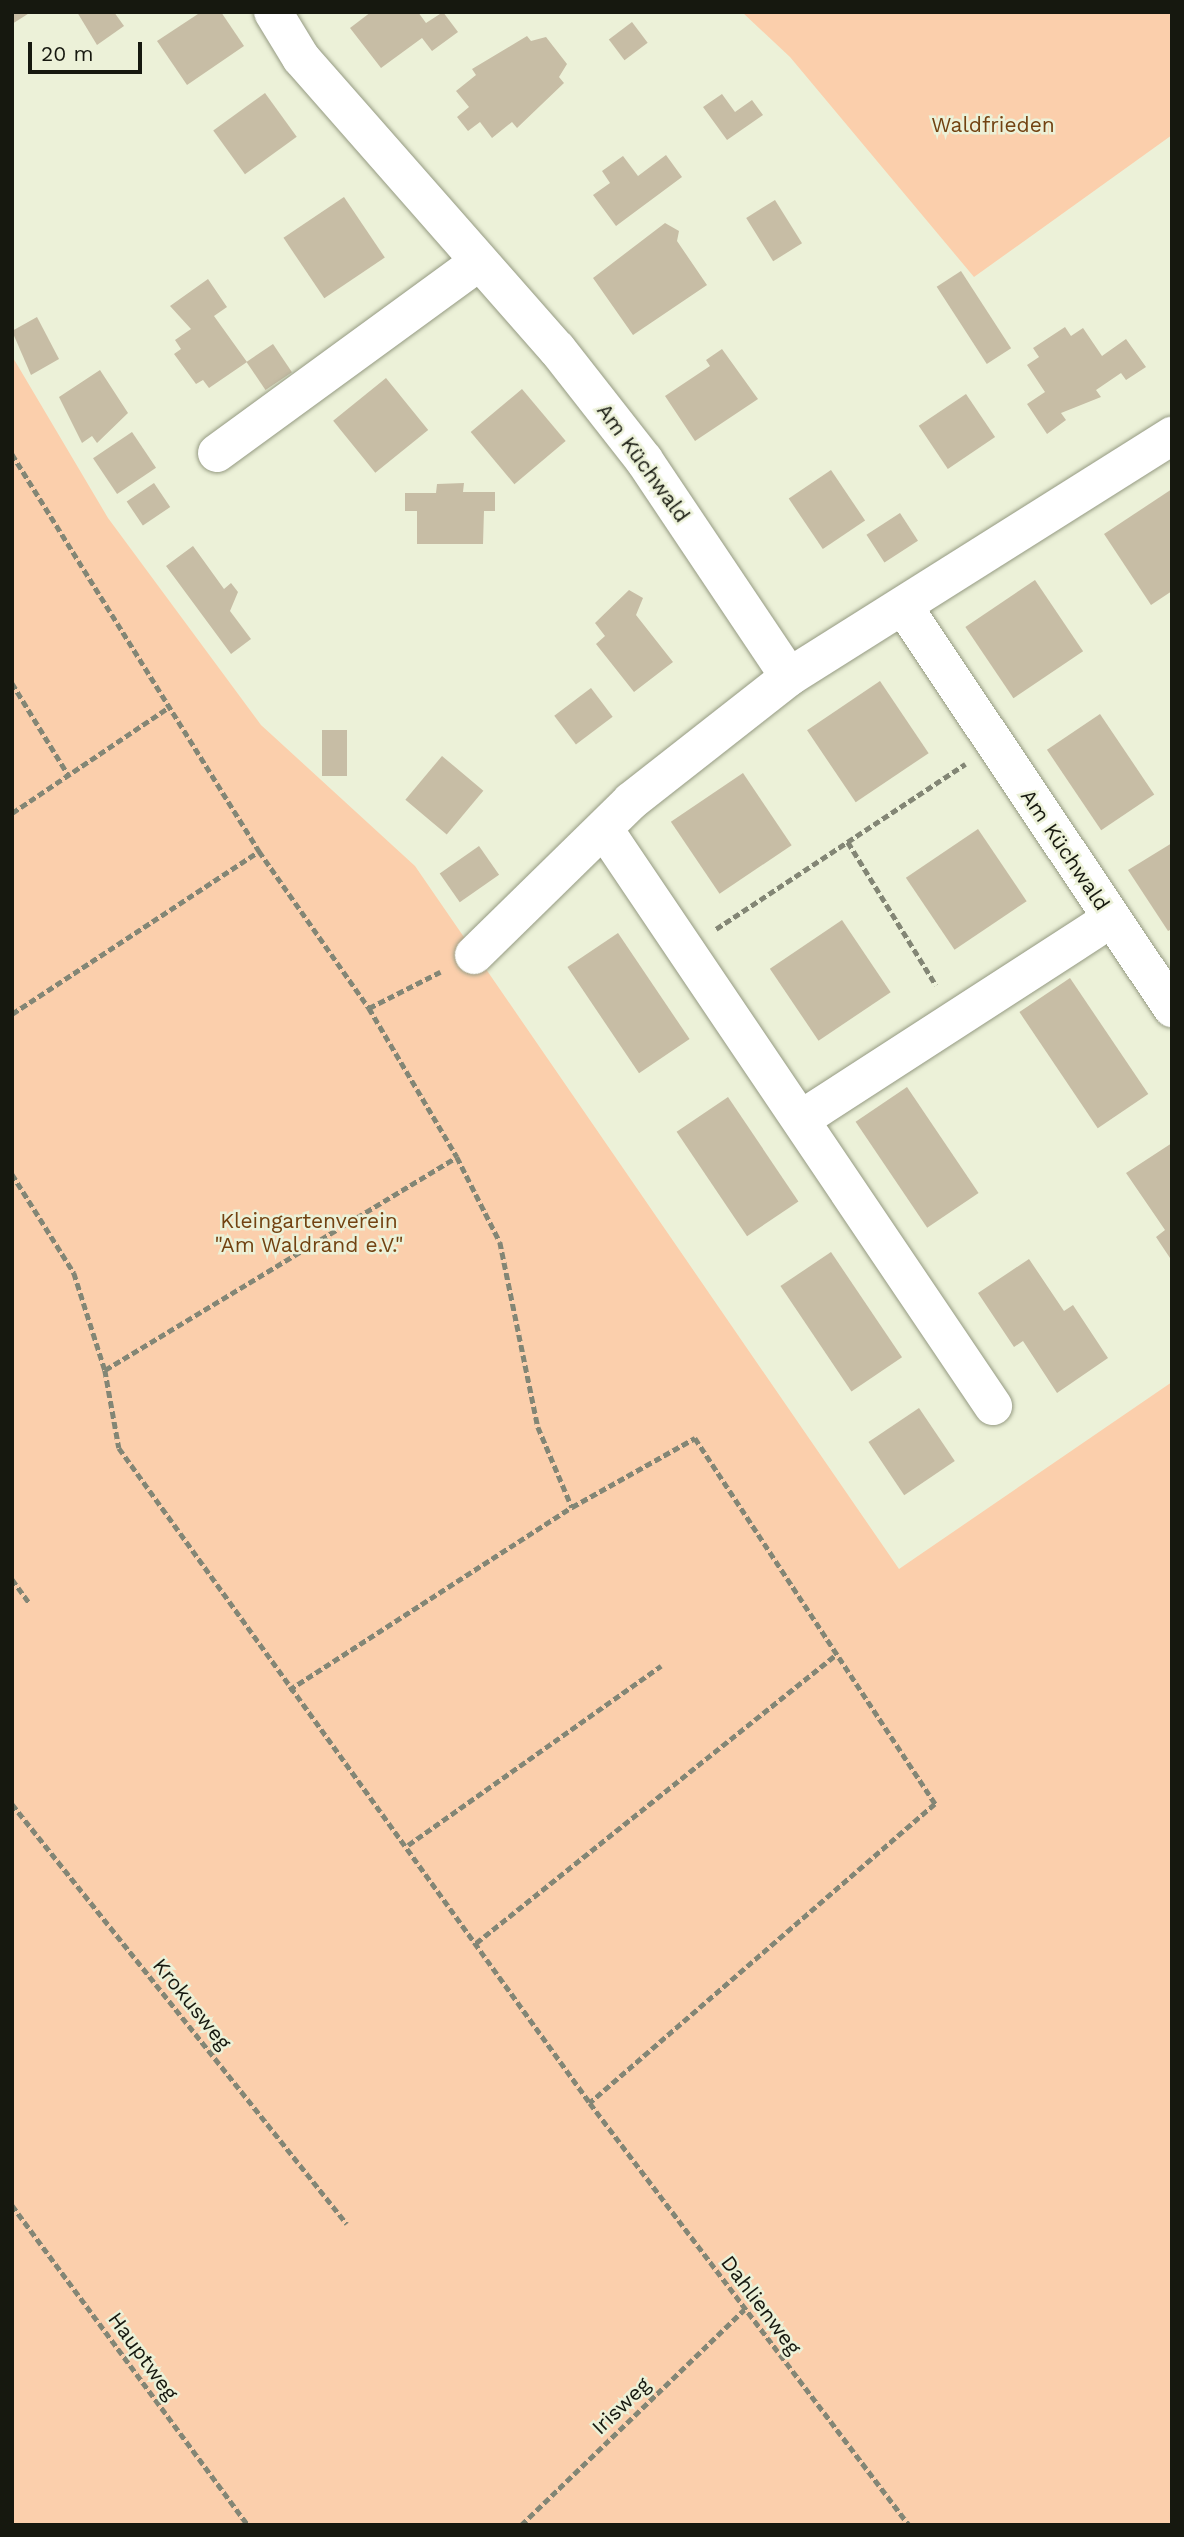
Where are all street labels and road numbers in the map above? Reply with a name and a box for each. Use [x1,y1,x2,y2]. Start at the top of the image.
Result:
street label: Am Küchwald [591,399,695,527]
street label: Am Küchwald [1015,785,1115,915]
street label: Krokusweg [147,1953,237,2055]
street label: Dahlienweg [716,2250,806,2360]
street label: Hauptweg [103,2307,183,2405]
street label: Irisweg [587,2372,655,2440]

